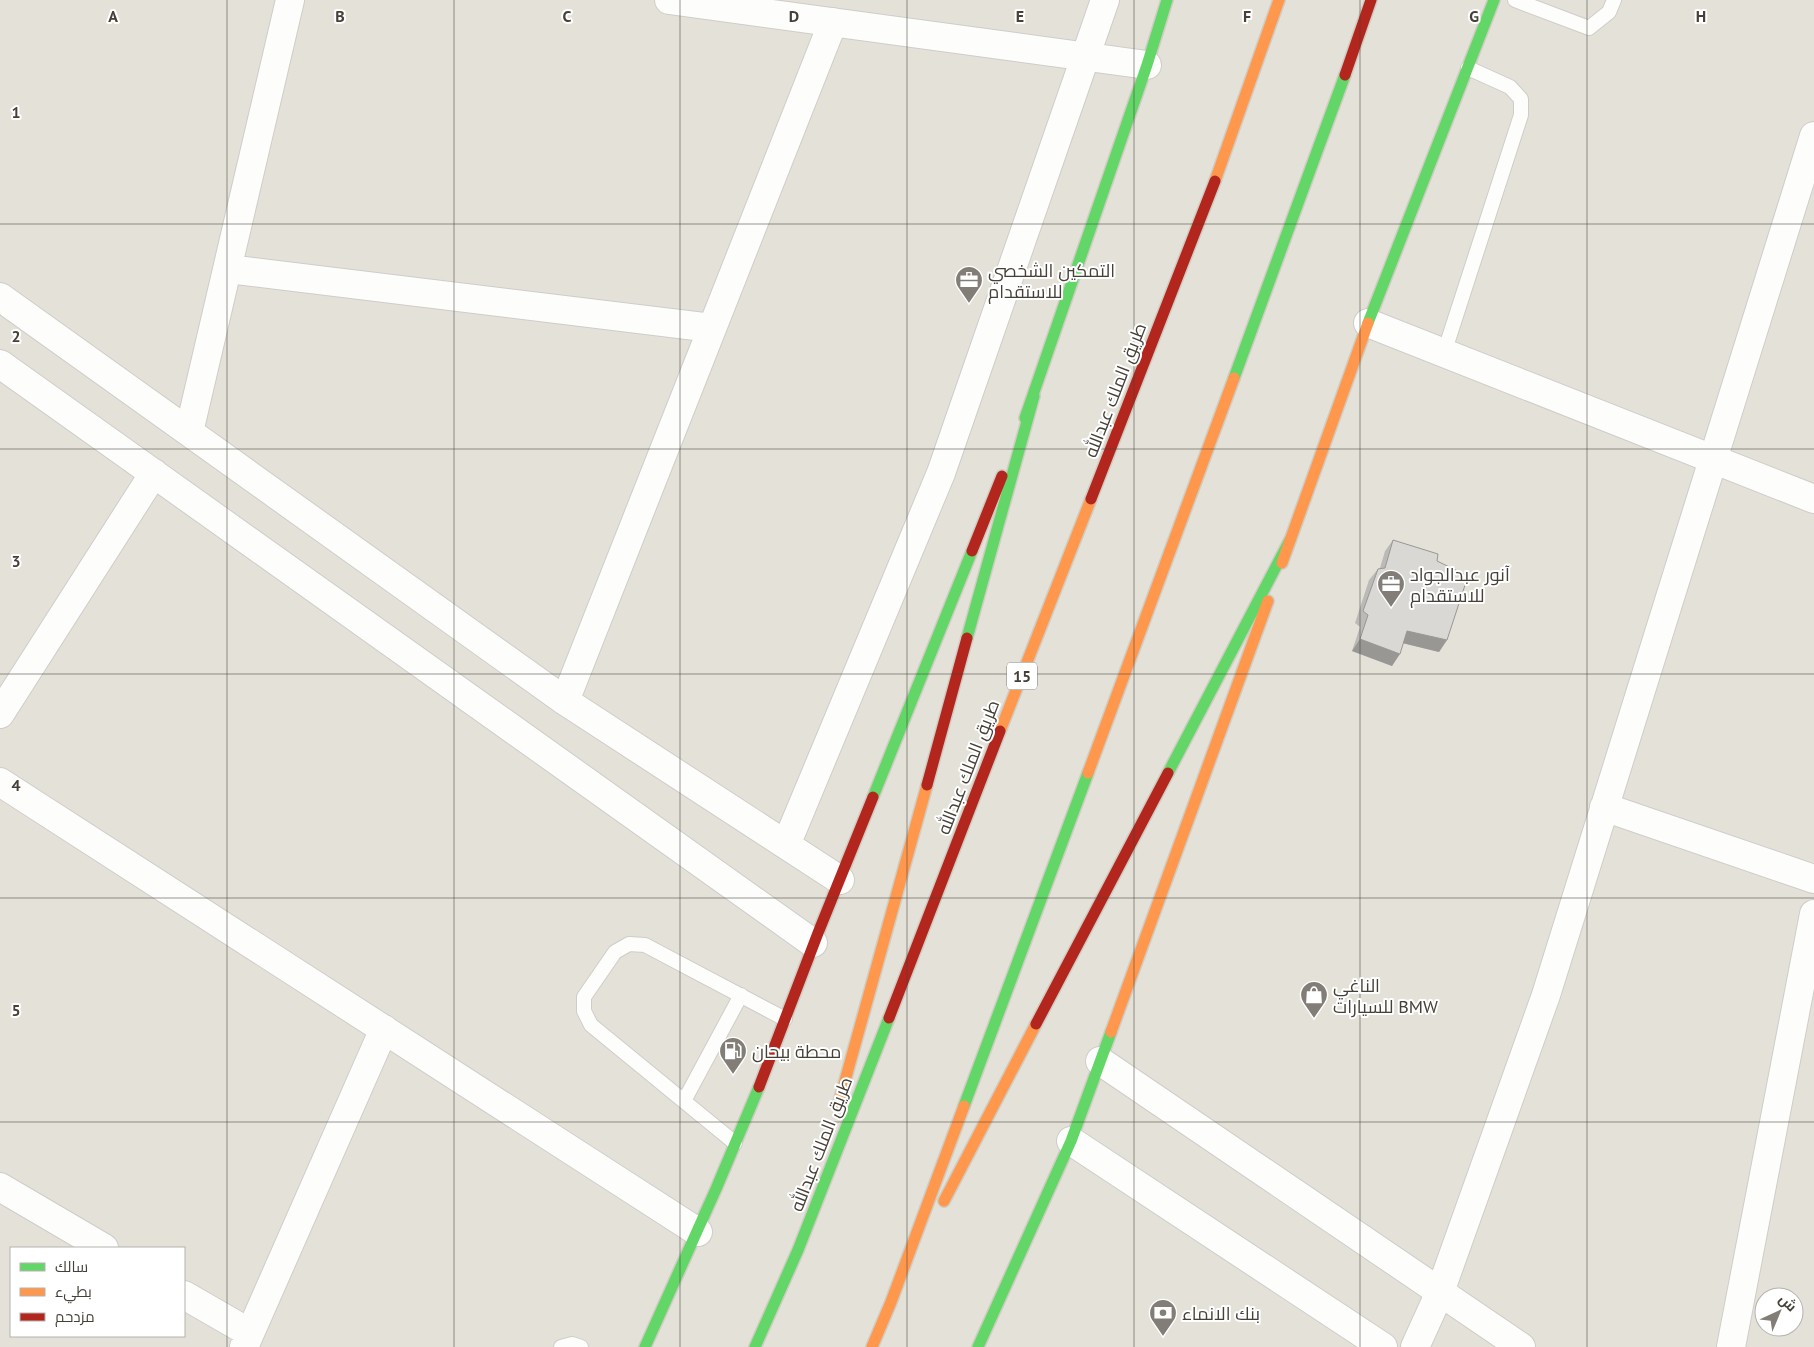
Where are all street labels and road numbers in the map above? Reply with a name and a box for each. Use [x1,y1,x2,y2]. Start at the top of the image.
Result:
street label: طريق الملك عبدالله [1079,319,1152,461]
road number: 15 [1007,662,1037,689]
street label: طريق الملك عبدالله [932,696,1005,838]
street label: طريق الملك عبدالله [785,1073,858,1215]

